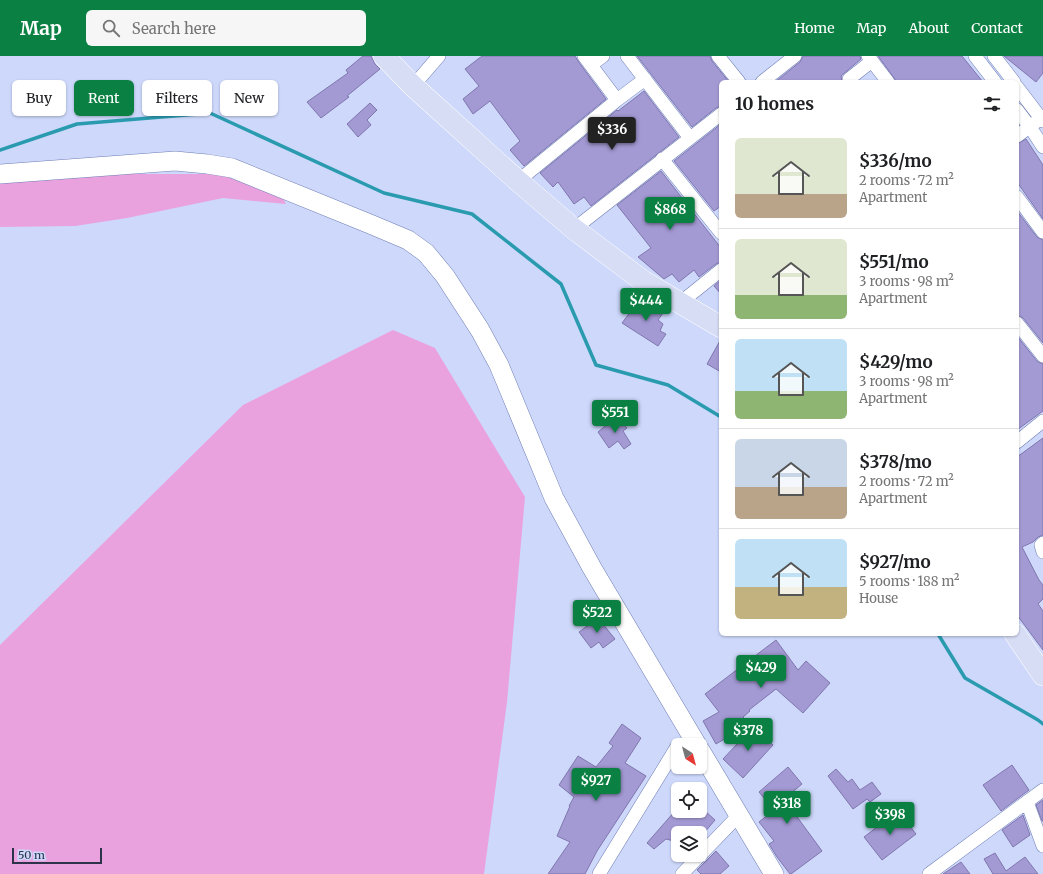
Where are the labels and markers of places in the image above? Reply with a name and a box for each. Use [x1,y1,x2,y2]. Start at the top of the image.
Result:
pin: $336 [588,117,636,151]
pin: $868 [646,197,694,231]
pin: $444 [622,288,670,322]
pin: $551 [591,400,639,434]
pin: $522 [573,600,621,634]
pin: $429 [737,655,785,689]
pin: $378 [724,718,772,752]
pin: $927 [572,768,620,802]
pin: $318 [763,791,811,825]
pin: $398 [866,802,914,836]

